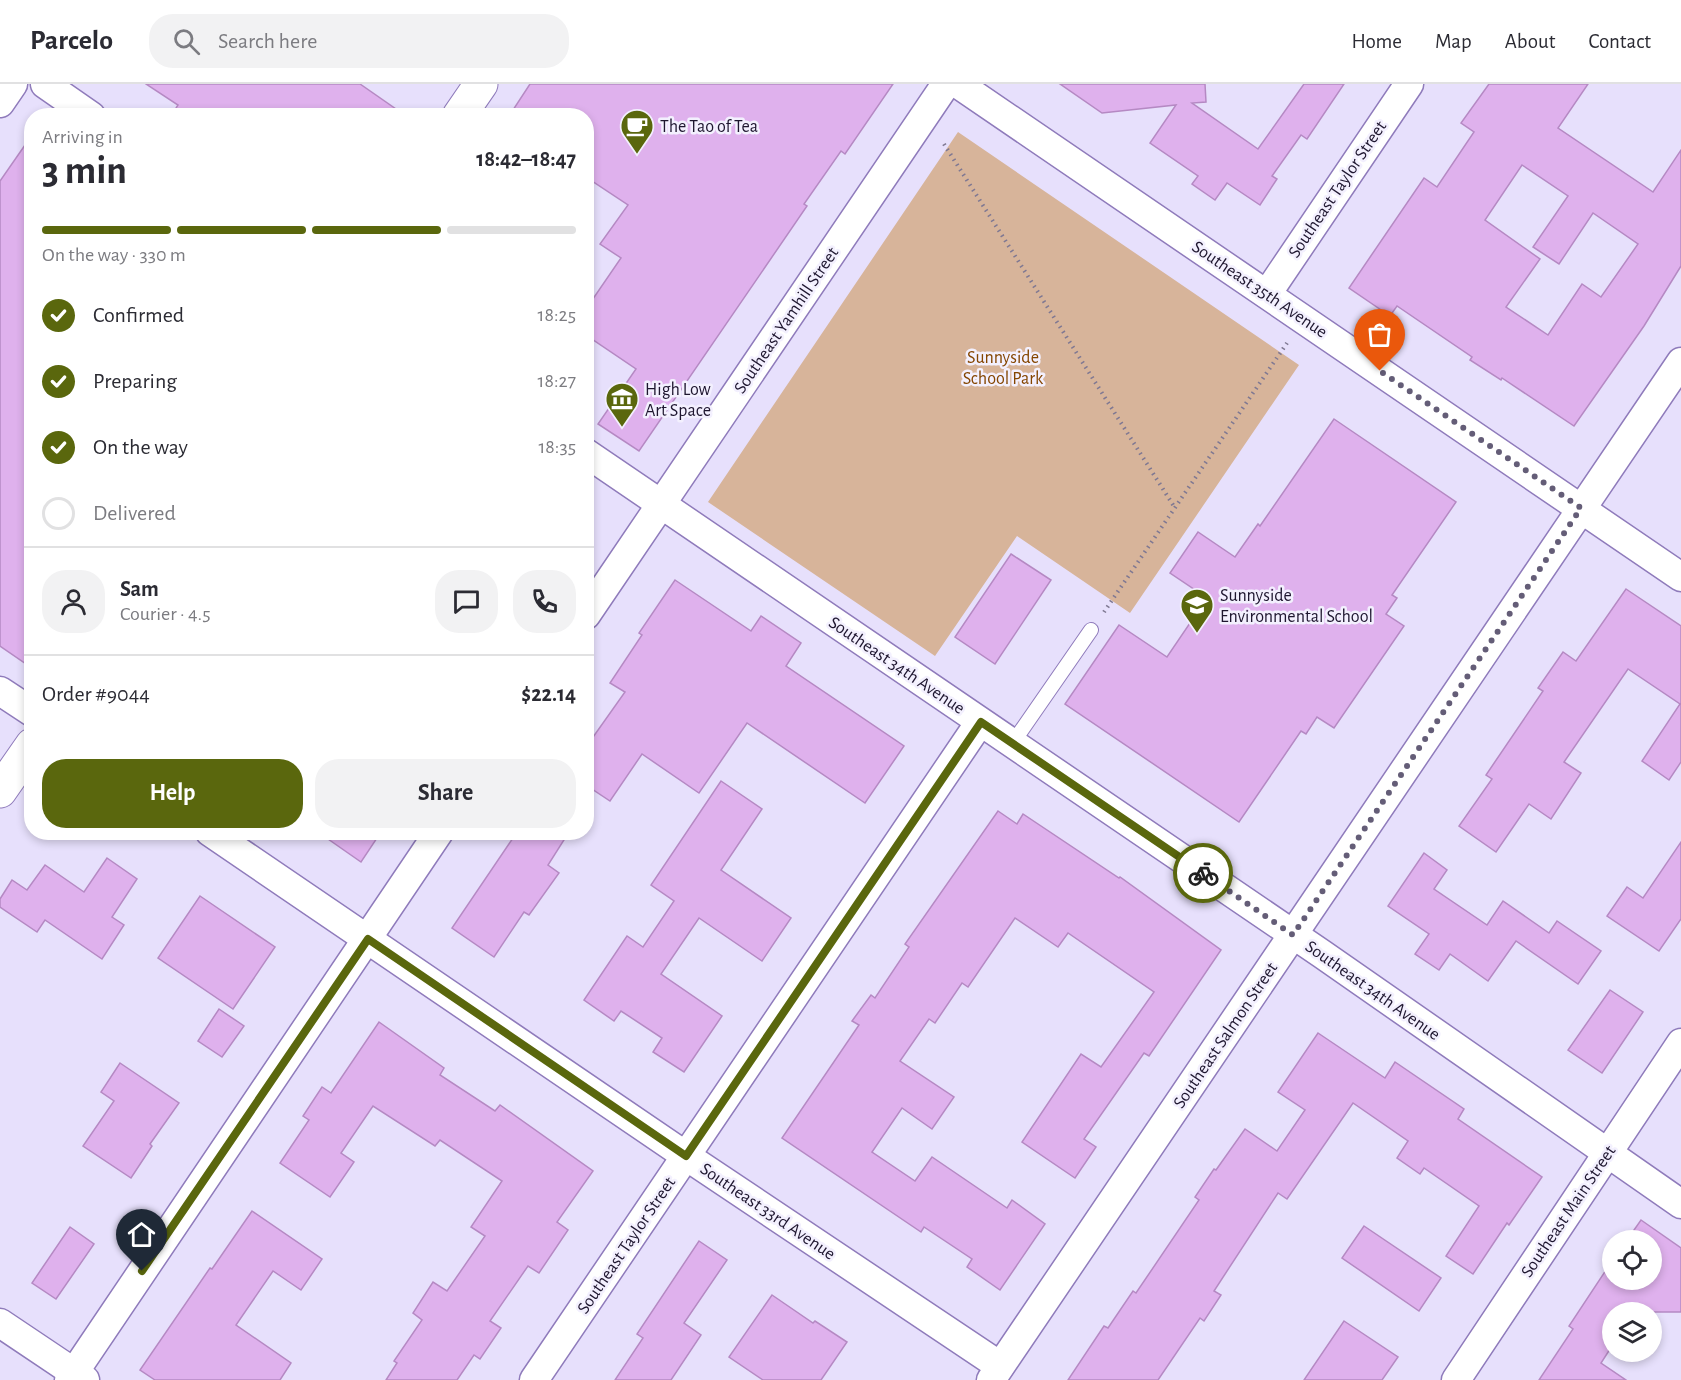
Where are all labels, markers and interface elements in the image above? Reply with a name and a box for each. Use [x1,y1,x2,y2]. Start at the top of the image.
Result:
search box [149,14,569,68]
icon: search [170,25,203,58]
text: Parcelo [30,27,113,55]
text: Search here [218,30,317,52]
text: Home [1351,31,1402,52]
text: Map [1435,31,1472,52]
text: About [1505,31,1555,52]
text: Contact [1588,31,1651,52]
cafe icon: The Tao of Tea [619,108,655,155]
place label: The Tao of Tea [660,118,758,136]
street label: Southeast Taylor Street [1285,118,1390,261]
text: Arriving in [42,127,123,147]
text: 18:42–18:47 [476,148,576,170]
text: 3 min [42,152,127,191]
street label: Southeast 35th Avenue [1189,238,1330,342]
street label: Southeast Yamhill Street [731,244,843,397]
text: On the way · 330 m [42,245,186,265]
icon: check [42,299,75,332]
text: Confirmed [93,304,184,326]
text: 18:25 [538,305,576,325]
pin [1354,309,1405,371]
icon: bag [1363,318,1396,351]
park label: Sunnyside School Park [963,349,1044,388]
icon: check [42,365,75,398]
text: Preparing [93,370,177,392]
text: 18:27 [538,371,576,391]
museum icon: High Low Art Space [604,381,640,428]
place label: High Low Art Space [645,381,711,420]
icon: check [42,431,75,464]
text: On the way [93,436,188,458]
text: 18:35 [538,437,576,457]
text: Delivered [93,502,176,524]
button: person [42,570,105,633]
button: chat [435,570,498,633]
button: phone [513,570,576,633]
text: Sam [120,578,159,600]
school or university icon: Sunnyside Environmental School [1179,587,1215,634]
place label: Sunnyside Environmental School [1220,587,1373,626]
text: Courier · 4.5 [120,604,211,624]
street label: Southeast 34th Avenue [825,614,968,718]
text: Order #9044 [42,683,150,705]
text: $22.14 [521,683,576,705]
button: Help [42,759,303,828]
button: Share [315,759,576,828]
courier [1173,843,1233,903]
icon: bike [1187,857,1220,890]
street label: Southeast 34th Avenue [1302,938,1443,1044]
street label: Southeast Salmon Street [1170,959,1281,1112]
street label: Southeast Main Street [1518,1142,1620,1281]
street label: Southeast 33rd Avenue [697,1160,838,1264]
street label: Southeast Taylor Street [574,1174,679,1317]
pin [116,1209,167,1271]
icon: home [125,1218,158,1251]
map controls [1602,1230,1662,1362]
button: locate [1602,1230,1662,1290]
button: layers [1602,1302,1662,1362]

